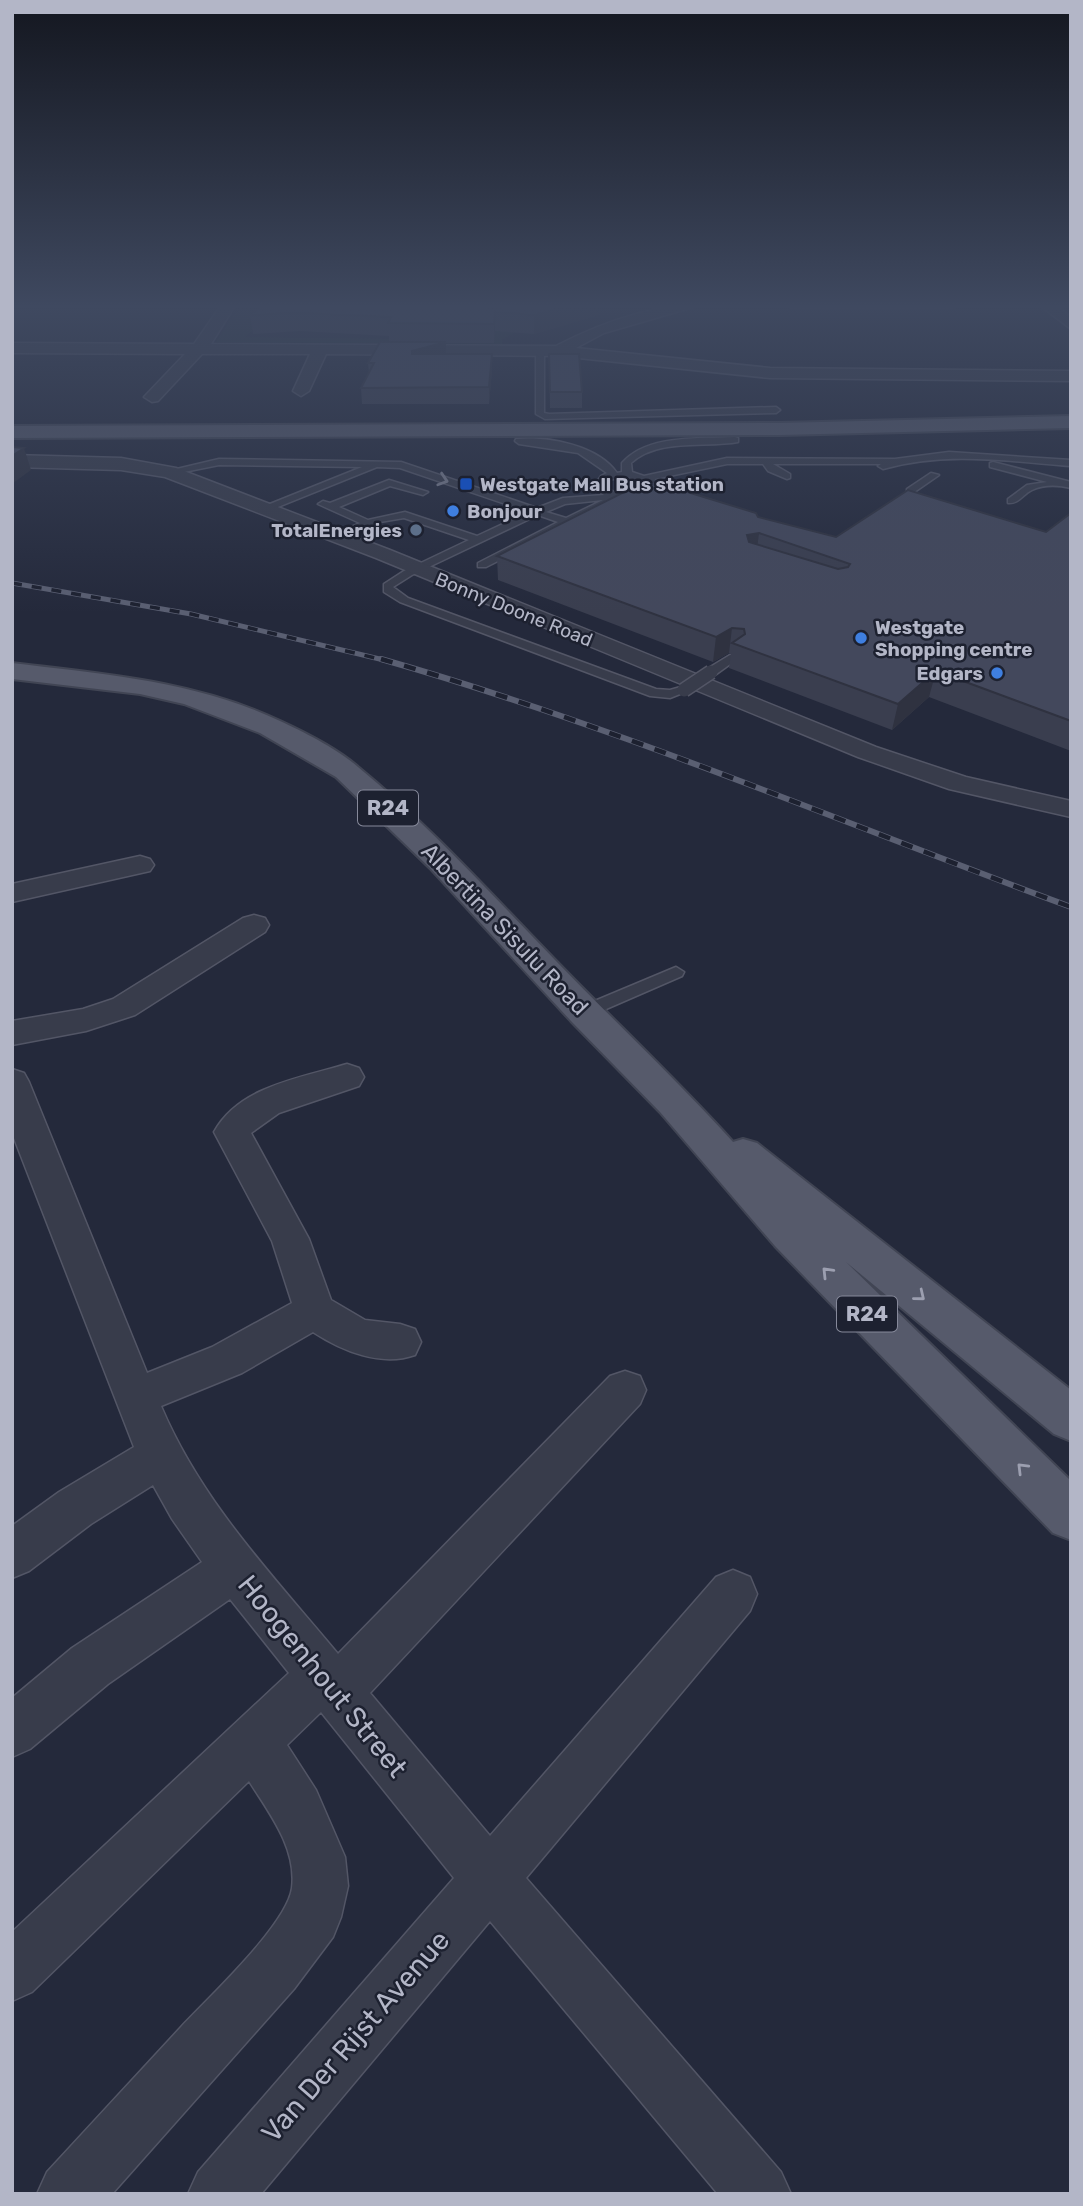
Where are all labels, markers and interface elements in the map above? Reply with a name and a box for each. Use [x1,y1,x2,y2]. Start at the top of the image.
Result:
one-way arrow [437,472,449,486]
place label: Westgate Mall Bus station [480,473,724,496]
marker: Westgate Mall Bus station [458,476,474,492]
place label: Bonjour [467,500,543,523]
marker: Bonjour [445,503,461,519]
place label: TotalEnergies [271,519,402,542]
marker: TotalEnergies [408,522,424,538]
street label: Bonny Doone Road [432,567,596,652]
place label: Westgate Shopping centre [875,616,1033,661]
marker: Westgate Shopping centre [853,630,869,646]
place label: Edgars [917,662,983,685]
marker: Edgars [989,665,1005,681]
road number: R24 [358,790,418,826]
street label: Albertina Sisulu Road [416,837,594,1021]
one-way arrow [822,1267,835,1280]
one-way arrow [912,1288,924,1301]
road number: R24 [837,1296,897,1332]
one-way arrow [1018,1463,1031,1476]
street label: Hoogenhout Street [231,1569,414,1784]
street label: Van Der Rijst Avenue [255,1924,456,2149]

